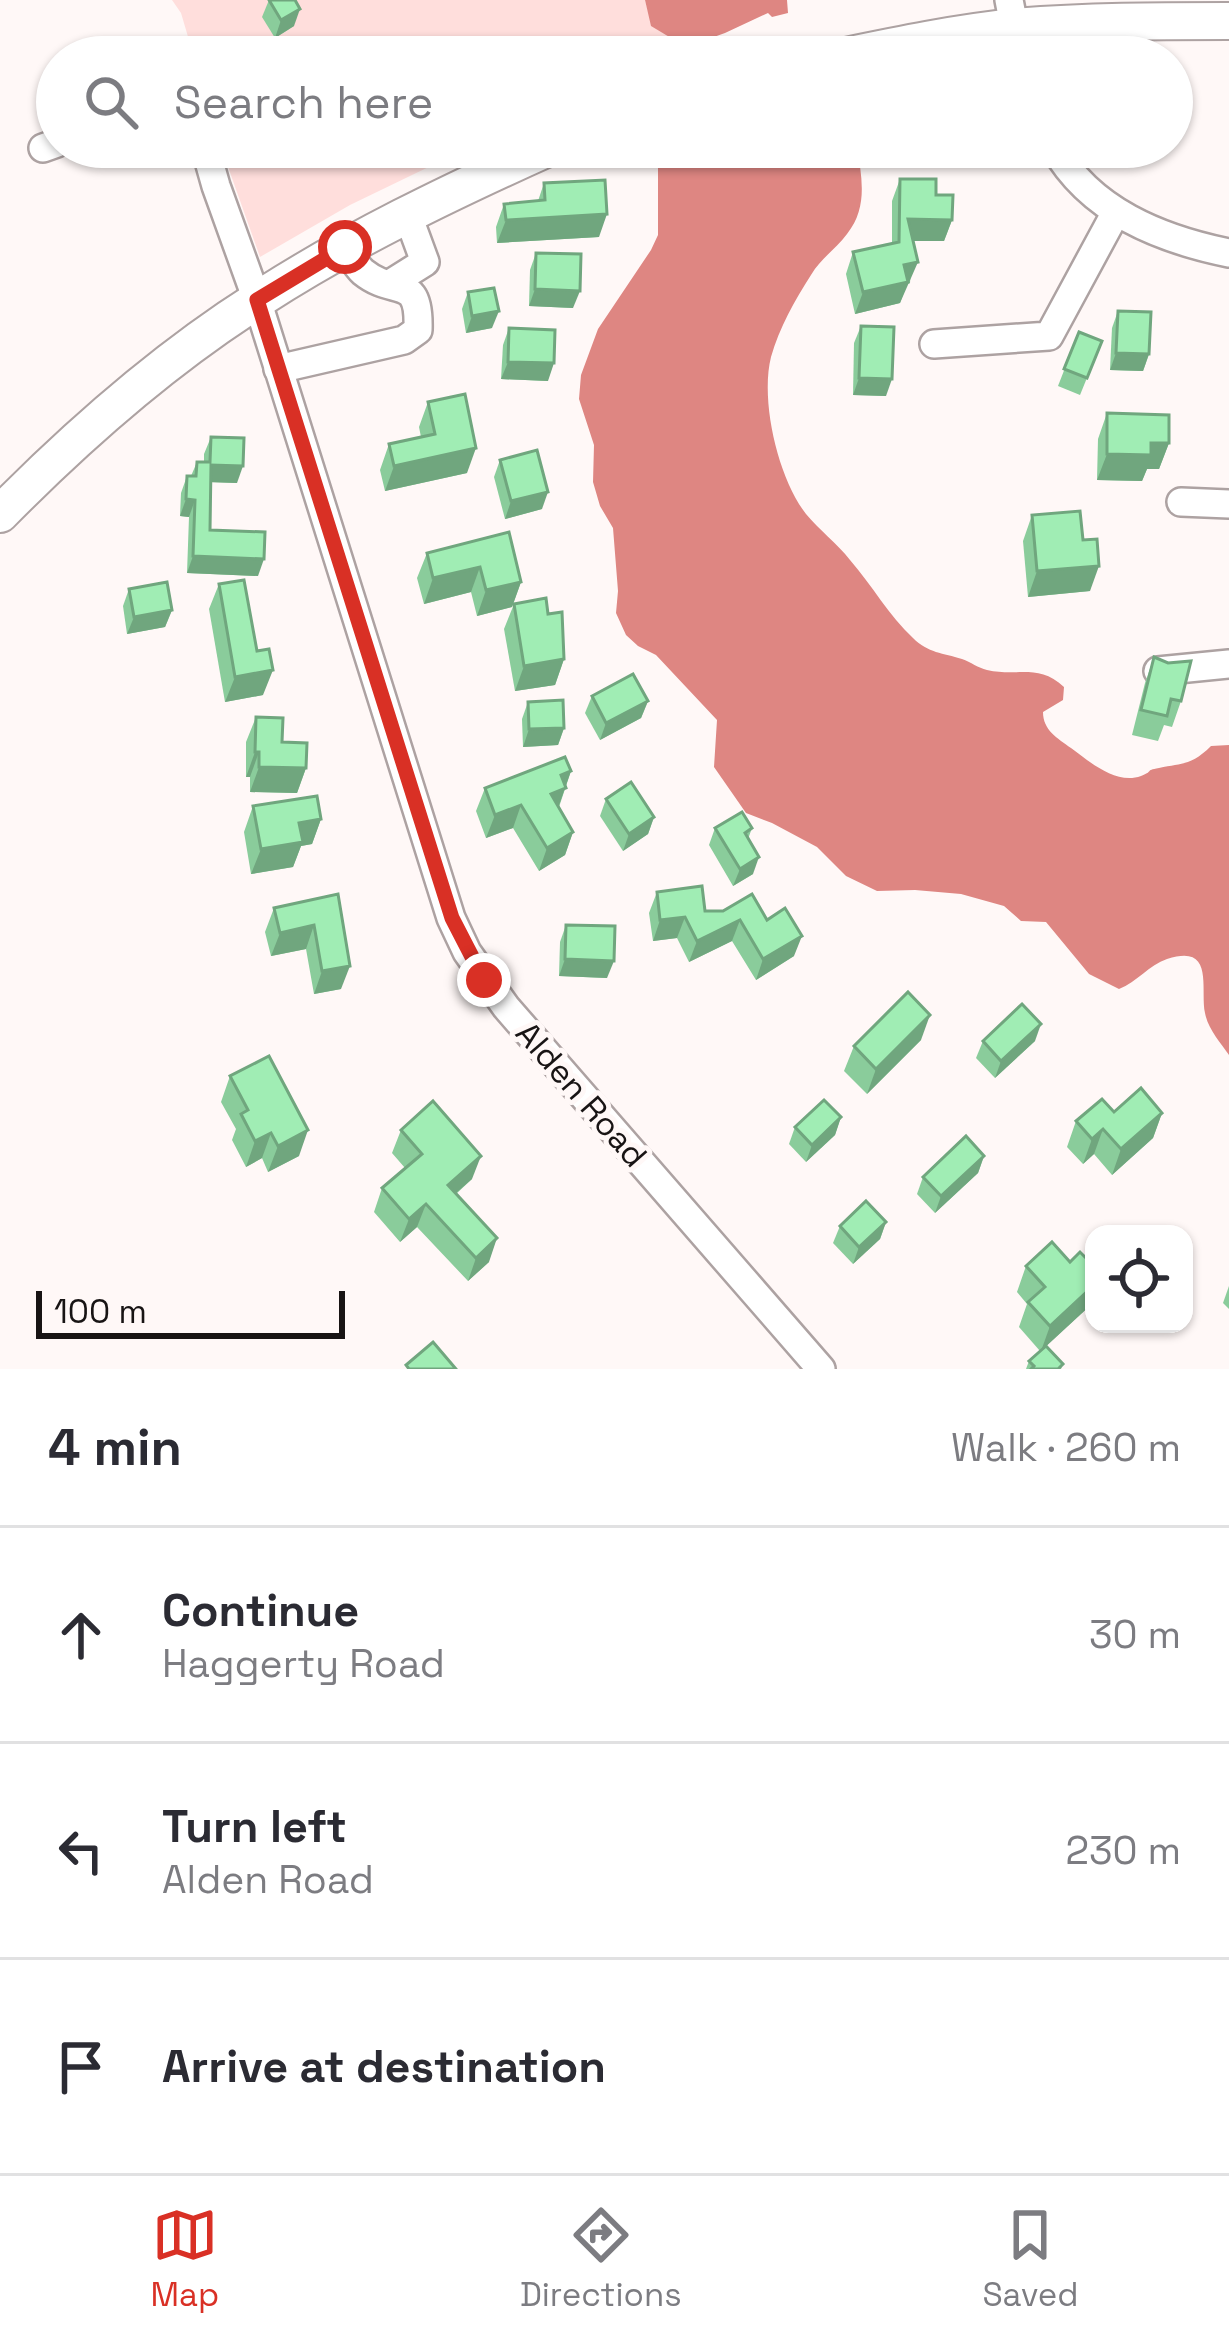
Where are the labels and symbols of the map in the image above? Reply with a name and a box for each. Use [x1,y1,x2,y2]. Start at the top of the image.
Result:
route start [318,220,372,274]
route end [457,953,511,1007]
street label: Alden Road [507,1013,656,1176]
scale bar [36,1285,345,1338]

